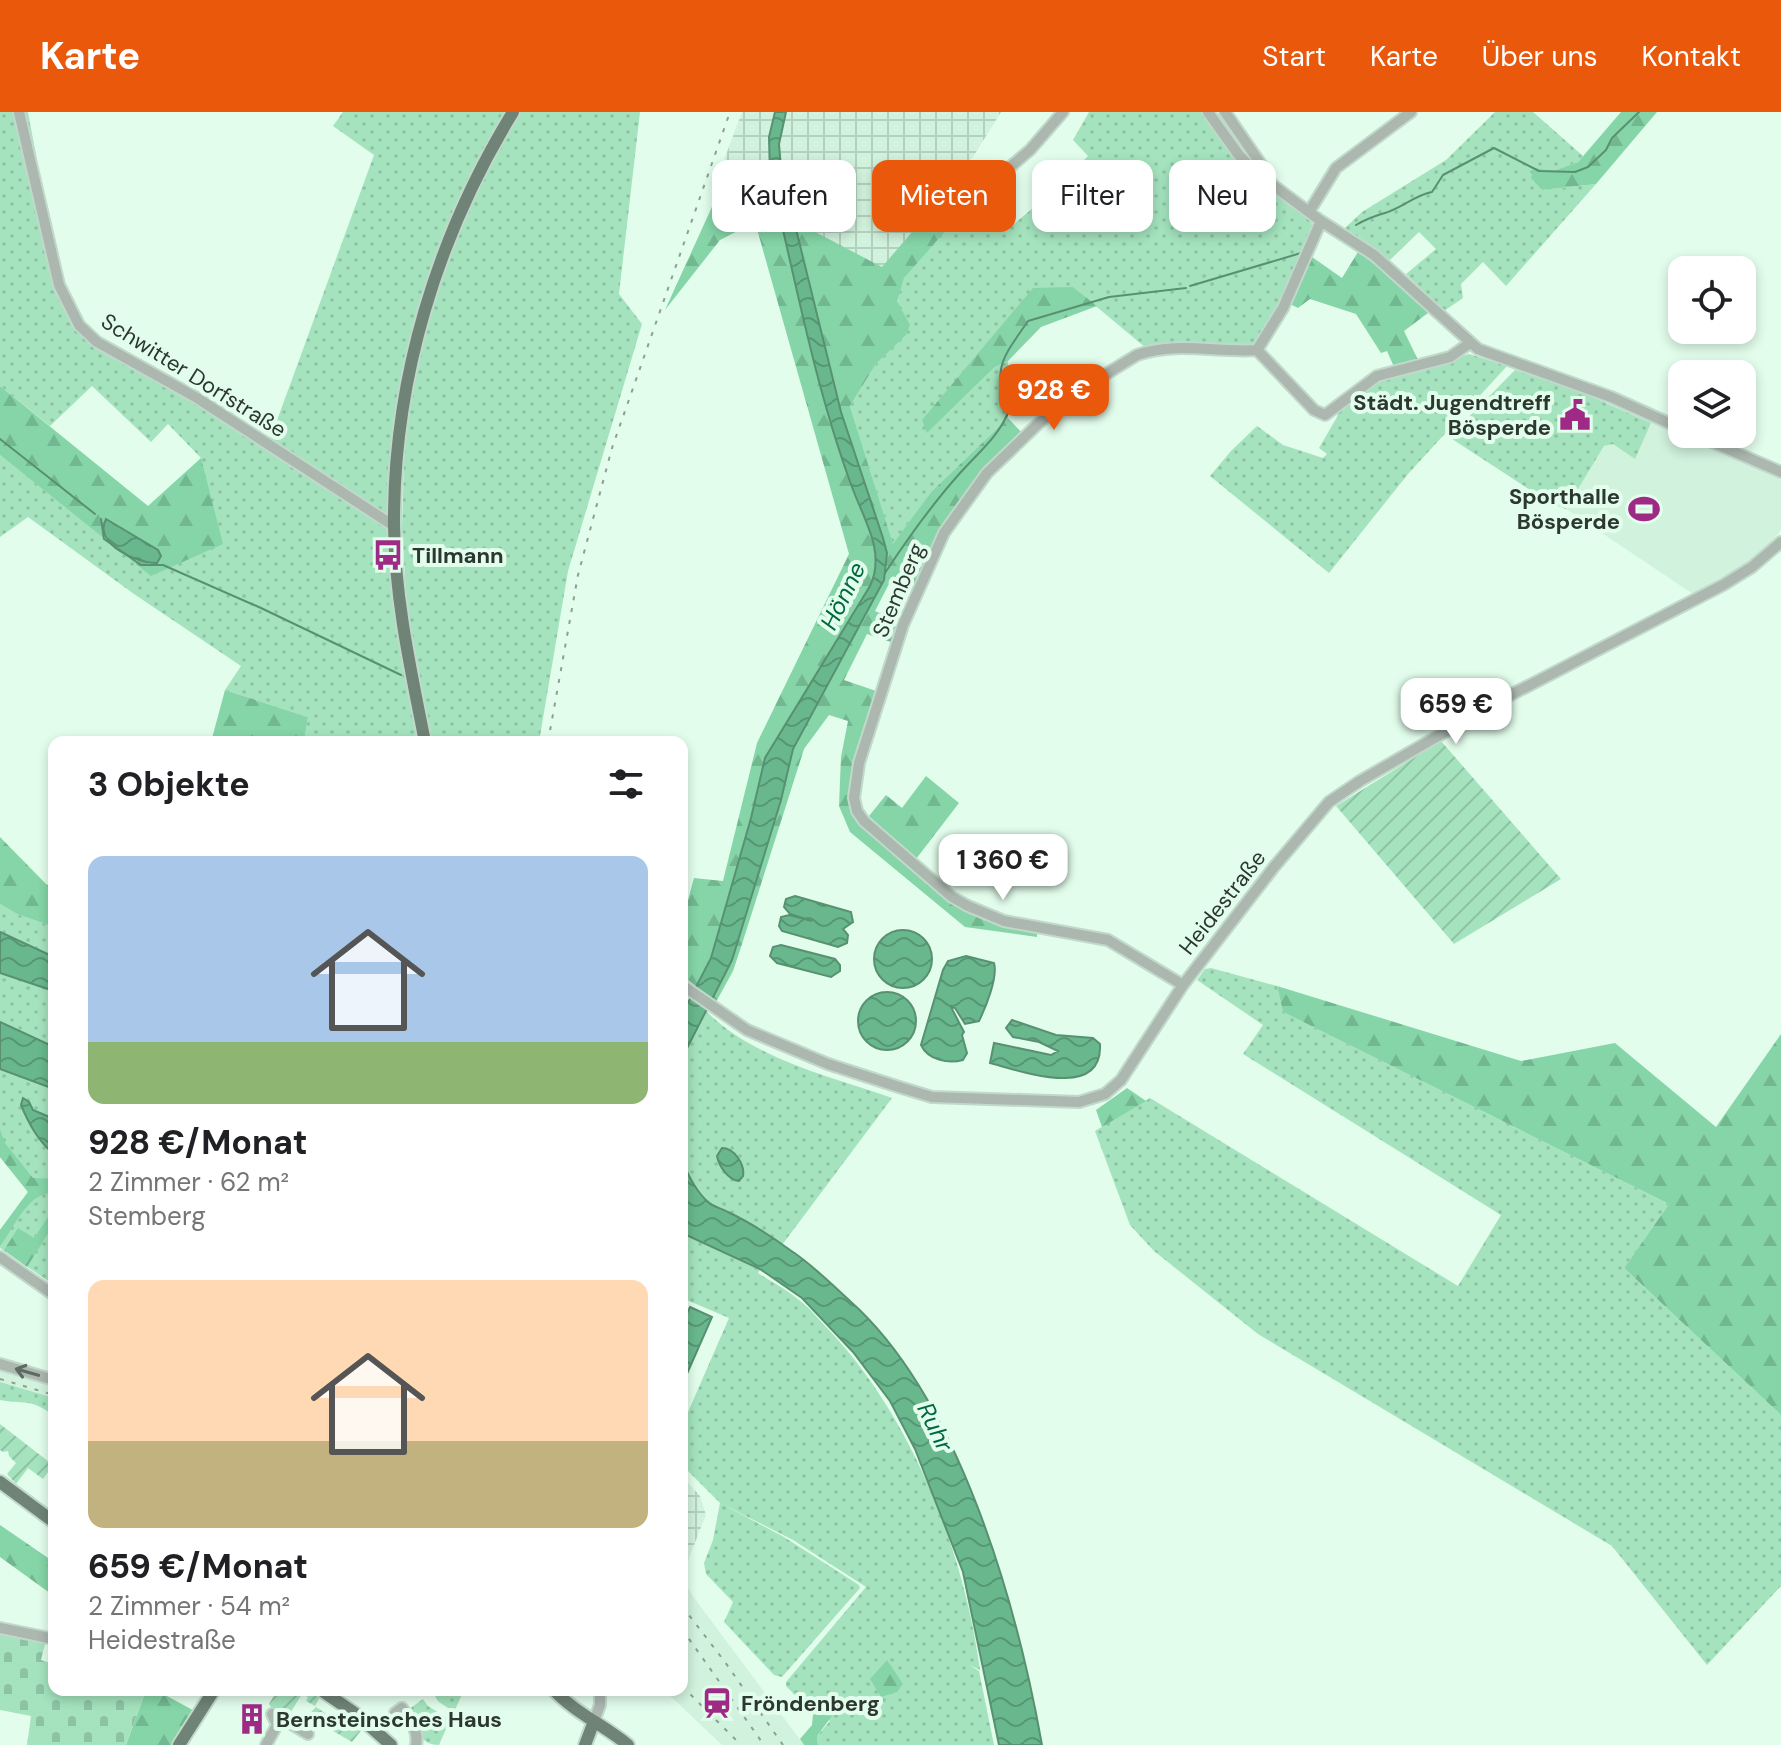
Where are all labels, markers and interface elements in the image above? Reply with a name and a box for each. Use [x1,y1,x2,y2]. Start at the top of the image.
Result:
text: Karte [40,31,140,81]
text: Start [1262,38,1326,75]
text: Karte [1370,38,1438,75]
text: Über uns [1482,38,1598,75]
text: Kontakt [1642,38,1741,75]
chip: Kaufen [712,160,856,232]
chip: Mieten [872,160,1016,232]
chip: Filter [1032,160,1153,232]
chip: Neu [1169,160,1276,232]
map controls [1668,256,1756,448]
button: locate [1668,256,1756,344]
street label: Schwitter Dorfstraße [96,307,292,444]
button: layers [1668,360,1756,448]
pin: 928 € [998,364,1110,432]
text: 928 € [1017,373,1091,407]
place label: Städt. Jugendtreff Bösperde [1353,388,1551,442]
public building icon: Städt. Jugendtreff Bösperde [1558,398,1592,432]
place label: Sporthalle Bösperde [1509,482,1620,536]
sports icon: Sporthalle Bösperde [1627,492,1661,526]
bus stop icon: Tillmann [371,538,405,572]
street label: Stemberg [866,539,931,642]
place label: Tillmann [412,541,504,570]
water label: Hönne [813,557,872,635]
pin: 659 € [1400,678,1512,746]
text: 659 € [1419,687,1493,721]
text: 3 Objekte [88,762,250,807]
icon: filters [604,762,648,806]
pin: 1 360 € [929,834,1077,902]
text: 1 360 € [957,843,1049,877]
street label: Heidestraße [1172,844,1272,961]
icon: home [296,908,440,1052]
text: 928 €/Monat [88,1120,308,1165]
text: 2 Zimmer · 62 m² [88,1165,289,1199]
text: Stemberg [88,1199,206,1233]
icon: home [296,1332,440,1476]
one-way arrow [15,1364,40,1378]
water label: Ruhr [910,1397,961,1457]
text: 659 €/Monat [88,1544,308,1589]
text: 2 Zimmer · 54 m² [88,1589,290,1623]
text: Heidestraße [88,1623,236,1657]
station icon: Fröndenberg [700,1686,734,1720]
place label: Fröndenberg [741,1689,880,1718]
building icon: Bernsteinsches Haus [235,1702,269,1736]
place label: Bernsteinsches Haus [276,1705,502,1734]

